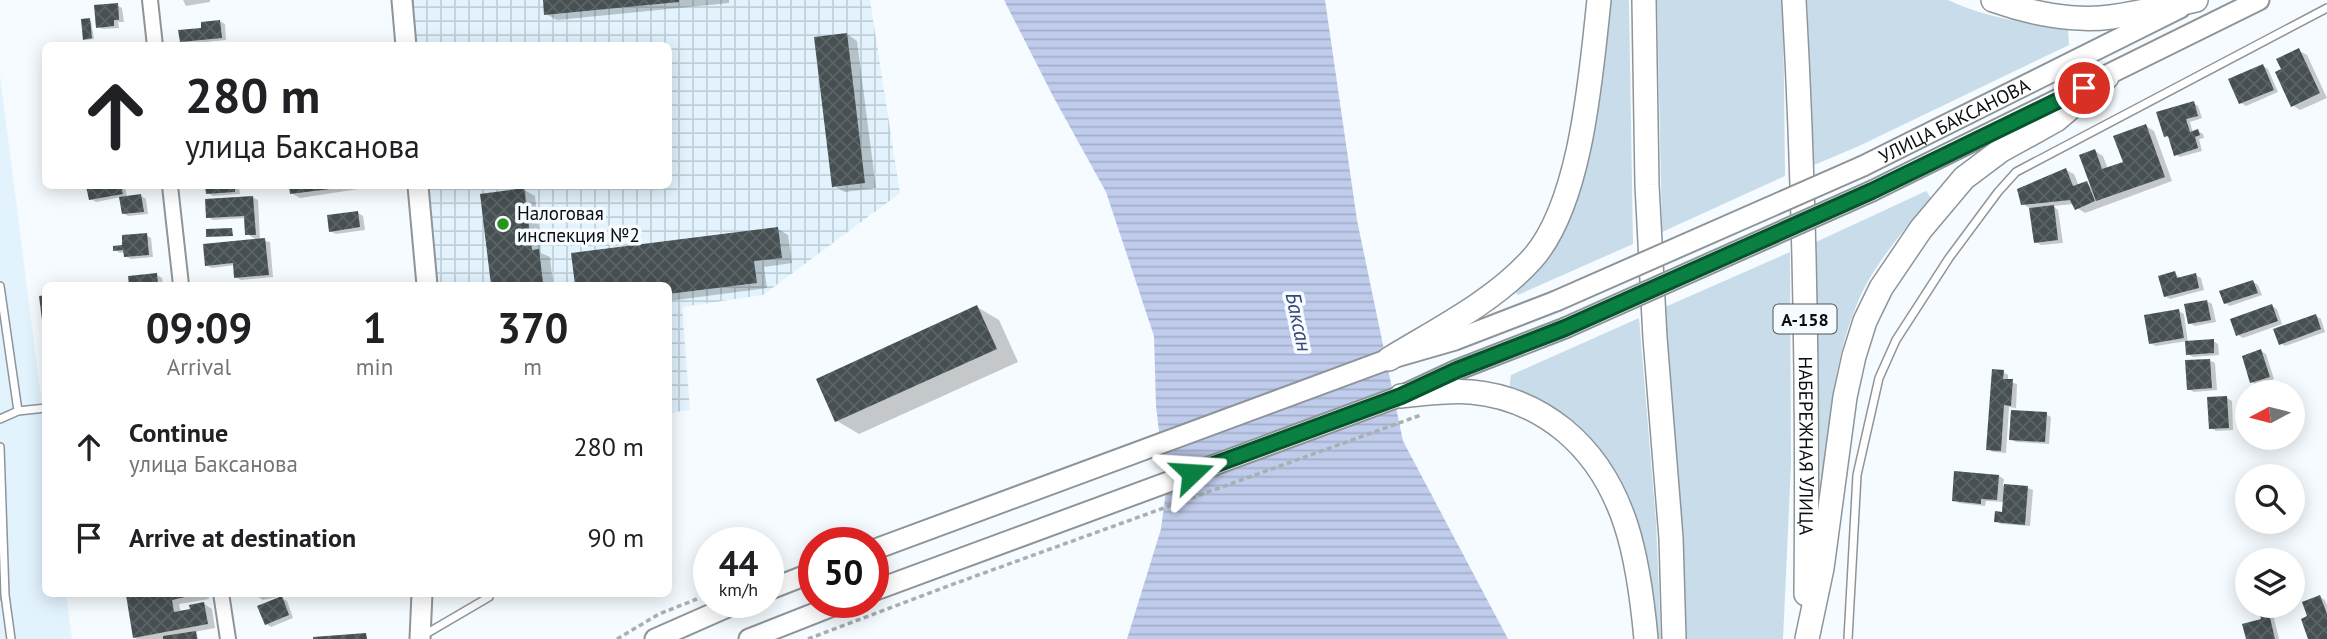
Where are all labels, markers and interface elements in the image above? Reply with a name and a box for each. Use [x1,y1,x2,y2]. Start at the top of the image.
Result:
pin [2054,58,2114,118]
text: 280 m [185,63,320,127]
icon: arrive [2065,69,2103,107]
icon: ahead [70,70,161,161]
street label: УЛИЦА БАКСАНОВА [1875,73,2034,168]
text: улица Баксанова [185,125,420,167]
place label: Налоговая инспекция №2 [517,201,640,247]
marker: Налоговая инспекция №2 [495,216,511,232]
water label: Баксан [1280,290,1318,354]
text: 09:09 [146,300,252,355]
text: 1 [363,300,386,355]
text: 370 [497,300,568,355]
road number: А-158 [1773,304,1836,334]
text: Arrival [167,352,231,381]
text: min [356,352,393,381]
text: m [523,352,542,381]
street label: НАБЕРЕЖНАЯ УЛИЦА [1794,356,1819,535]
north arrow [2235,380,2305,450]
map controls [2235,380,2305,618]
text: Continue [129,416,228,449]
icon: ahead [70,428,108,466]
text: 280 m [573,430,644,463]
position arrow [1155,436,1229,510]
text: улица Баксанова [129,449,298,478]
button: search [2235,464,2305,534]
icon: arrive [70,519,108,557]
text: Arrive at destination [129,521,356,554]
text: 90 m [588,521,644,554]
speed limit sign: 50 [798,527,889,618]
text: 44 [719,540,758,586]
button: layers [2235,548,2305,618]
text: km/h [719,578,758,601]

